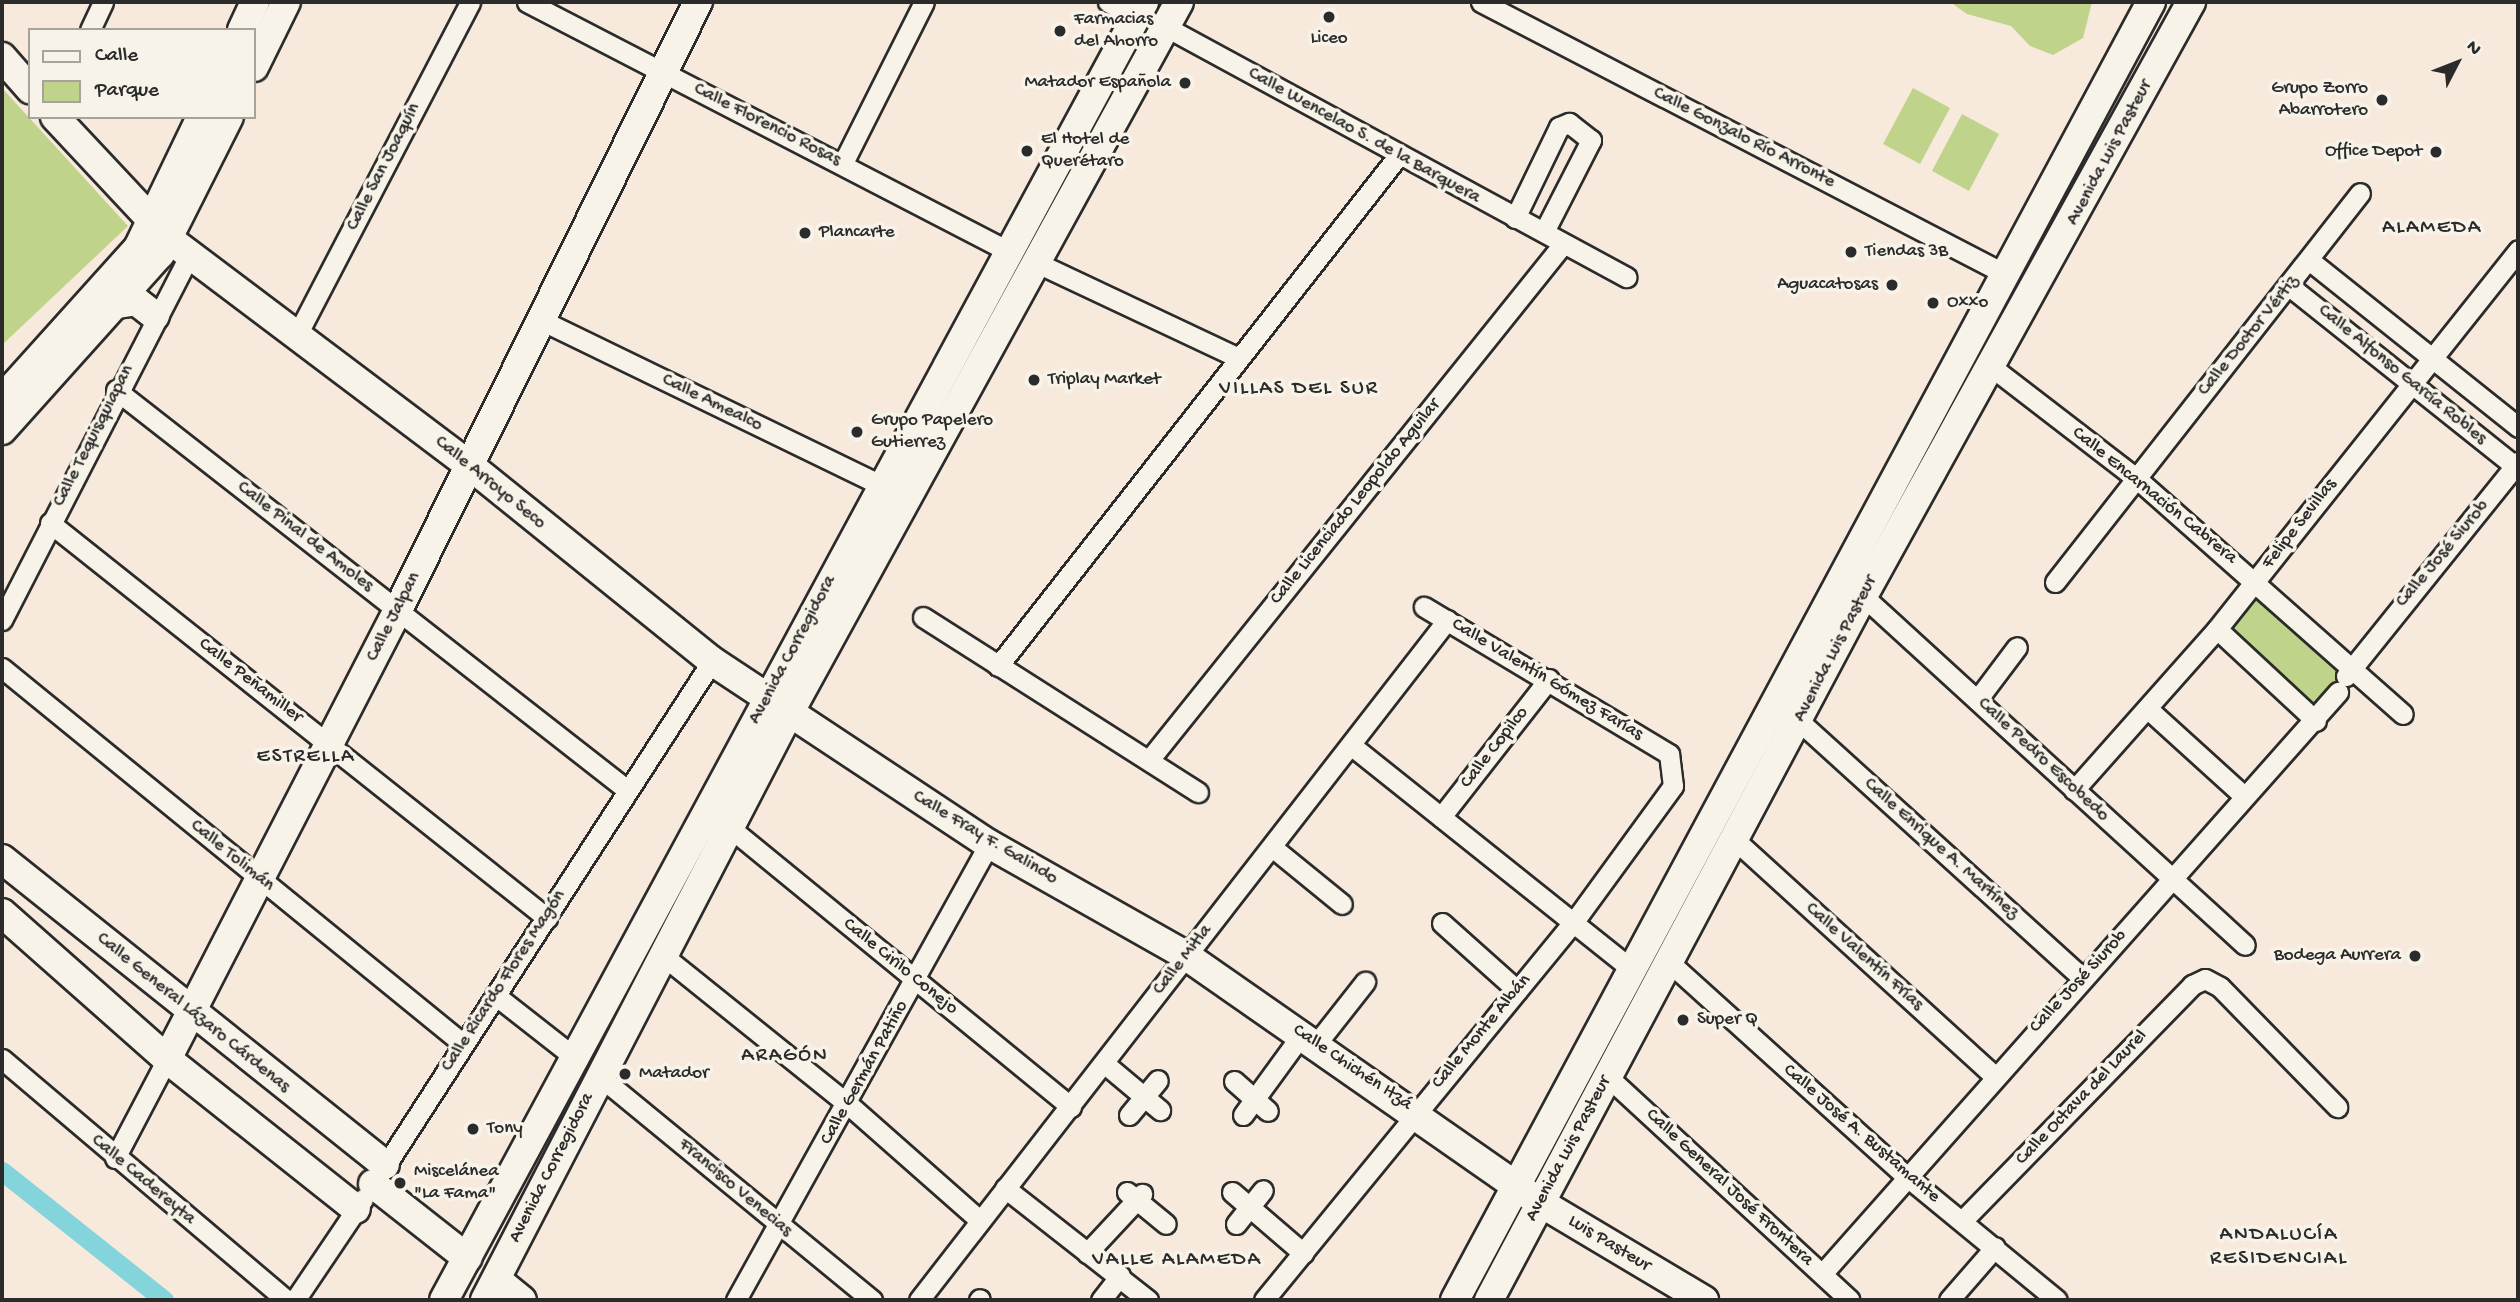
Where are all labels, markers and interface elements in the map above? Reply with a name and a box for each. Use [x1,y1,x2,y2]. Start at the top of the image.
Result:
place label: Farmacias del Ahorro [1074,9,1158,53]
marker: Liceo [1321,9,1337,25]
marker: Farmacias del Ahorro [1052,23,1068,39]
legend [28,28,256,119]
place label: Liceo [1310,28,1348,50]
north arrow [2422,28,2492,98]
text: N [2460,36,2486,61]
text: Calle [95,44,138,69]
street label: Calle Wencelao S. de la Barquera [1244,62,1484,210]
place label: Matador Española [1024,72,1171,94]
marker: Matador Española [1177,75,1193,91]
street label: Avenida Luis Pasteur [2062,76,2158,230]
street label: Calle Florencio Rosas [690,78,844,172]
place label: Grupo Zorro Abarrotero [2271,78,2368,122]
text: Parque [95,79,159,104]
street label: Calle Gonzalo Río Arronte [1649,82,1839,194]
marker: Grupo Zorro Abarrotero [2374,92,2390,108]
street label: Calle San Joaquín [342,99,426,235]
place label: El Hotel de Querétaro [1041,129,1129,173]
place label: Office Depot [2325,141,2422,163]
marker: El Hotel de Querétaro [1019,143,1035,159]
marker: Office Depot [2428,144,2444,160]
district label: ALAMEDA [2383,216,2481,242]
place label: Plancarte [819,222,895,244]
marker: Plancarte [797,225,813,241]
place label: Tiendas 3B [1865,241,1948,263]
marker: Tiendas 3B [1843,244,1859,260]
street label: Calle Doctor Vértiz [2193,271,2305,401]
place label: Aguacatosas [1777,274,1878,296]
marker: Aguacatosas [1884,277,1900,293]
place label: Oxxo [1947,292,1988,314]
marker: Oxxo [1925,295,1941,311]
street label: Calle Alfonso García Robles [2313,300,2491,450]
street label: Calle Tequisquiapan [48,361,140,511]
street label: Calle Amealco [658,369,766,437]
place label: Triplay Market [1048,369,1161,391]
marker: Triplay Market [1026,372,1042,388]
district label: VILLAS DEL SUR [1221,377,1377,403]
street label: Calle Licenciado Leopoldo Aguilar [1266,394,1446,610]
place label: Grupo Papelero Gutierrez [871,410,993,454]
street label: Calle Encarnación Cabrera [2067,422,2241,570]
marker: Grupo Papelero Gutierrez [849,424,865,440]
street label: Calle Arroyo Seco [430,431,550,535]
street label: Felipe Sevillas [2258,474,2342,574]
street label: Calle Pinal de Amoles [232,476,378,598]
street label: Calle José Siurob [2391,496,2495,612]
street label: Calle Jalpan [362,569,426,665]
street label: Avenida Corregidora [744,572,842,728]
street label: Avenida Luis Pasteur [1789,572,1883,726]
street label: Calle Valentín Gómez Farías [1447,614,1647,746]
street label: Calle Peñamiller [193,633,307,729]
street label: Calle Pedro Escobedo [1972,693,2114,827]
street label: Calle Copilco [1456,703,1534,793]
district label: ESTRELLA [258,745,354,771]
street label: Calle Enrique A. Martínez [1859,773,2023,925]
street label: Calle Fray F. Galindo [908,786,1062,890]
street label: Calle Tolimán [185,815,279,897]
street label: Calle Ricardo Flores Magón [437,886,571,1076]
street label: Calle Valentín Frías [1800,898,1928,1016]
street label: Calle Cirilo Conejo [838,914,962,1020]
street label: Calle Mitla [1148,920,1218,1000]
street label: Calle José Siurob [2025,926,2133,1038]
street label: Calle General Lázaro Cárdenas [92,928,294,1098]
place label: Bodega Aurrera [2274,945,2401,967]
marker: Bodega Aurrera [2407,948,2423,964]
street label: Calle Monte Albán [1427,970,1537,1094]
street label: Calle Germán Patiño [816,997,914,1149]
place label: Super Q [1697,1009,1758,1031]
marker: Super Q [1675,1012,1691,1028]
street label: Calle Chichén Itzá [1288,1020,1416,1116]
street label: Calle Octava del Laurel [2011,1025,2153,1171]
district label: ARAGÓN [742,1044,828,1070]
street label: Calle José A. Bustamante [1778,1059,1944,1209]
place label: Matador [639,1063,709,1085]
marker: Matador [617,1066,633,1082]
street label: Avenida Luis Pasteur [1521,1072,1617,1226]
street label: Avenida Corregidora [504,1089,600,1247]
street label: Calle General José Frontera [1640,1104,1818,1272]
place label: Tony [487,1118,523,1140]
marker: Tony [465,1121,481,1137]
street label: Calle Cadereyta [86,1130,200,1230]
street label: Francisco Venecias [673,1134,797,1242]
place label: Miscelánea "La Fama" [414,1161,499,1205]
marker: Miscelánea "La Fama" [392,1175,408,1191]
street label: Luis Pasteur [1563,1210,1655,1278]
district label: ANDALUCÍA RESIDENCIAL [2211,1223,2347,1273]
district label: VALLE ALAMEDA [1094,1248,1260,1274]

